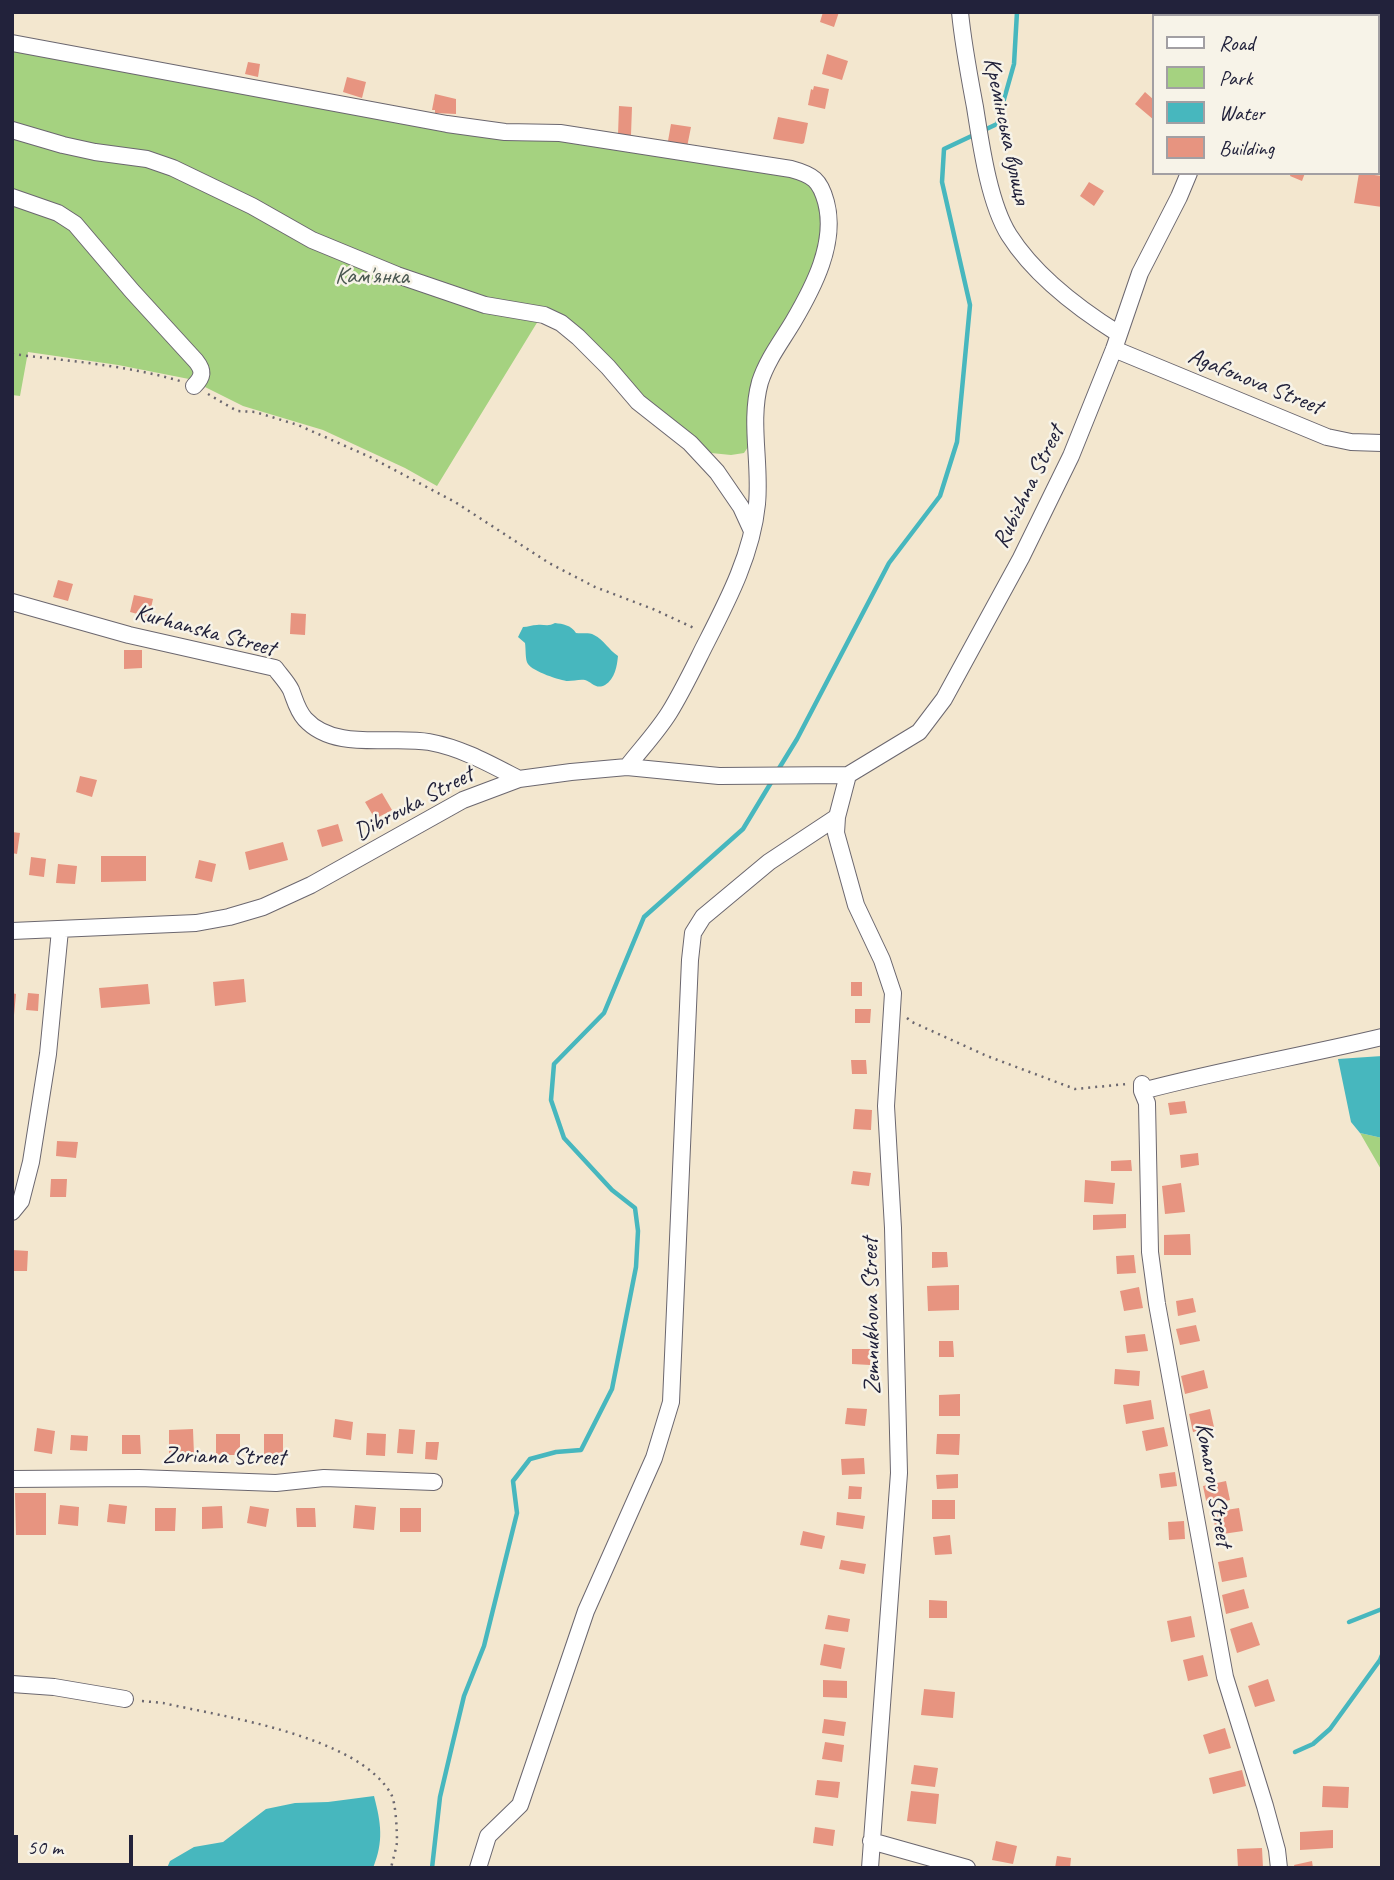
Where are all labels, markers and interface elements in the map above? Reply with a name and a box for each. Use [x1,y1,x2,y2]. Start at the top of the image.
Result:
legend [1152,14,1380,175]
text: Road [1219,30,1254,56]
street label: Кремінська вулиця [976,55,1036,207]
text: Park [1219,65,1252,91]
text: Water [1219,100,1265,126]
text: Building [1219,135,1274,161]
park label: Кам'янка [335,263,409,291]
street label: Agafonova Street [1184,342,1326,422]
street label: Rubizhna Street [987,421,1071,553]
street label: Kurhanska Street [132,598,278,664]
street label: Dibrovka Street [349,761,479,847]
street label: Zemnukhova Street [856,1237,888,1395]
street label: Komarov Street [1188,1421,1238,1549]
street label: Zoriana Street [162,1442,286,1472]
scale bar [18,1820,136,1864]
text: 50 m [27,1834,63,1860]

